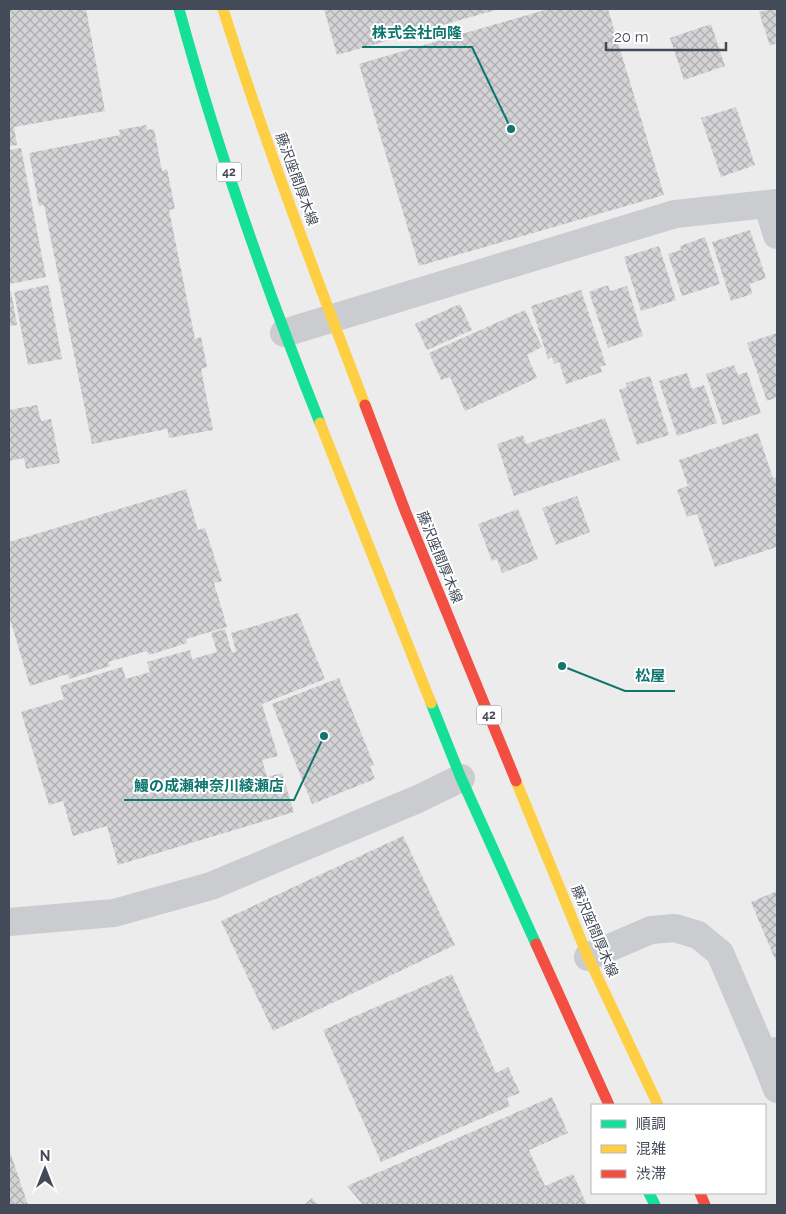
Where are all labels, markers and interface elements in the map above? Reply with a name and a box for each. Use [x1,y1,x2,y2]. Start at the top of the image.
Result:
callout: 株式会社向隆 [362,17,472,47]
scale bar [606,20,726,52]
text: 株式会社向隆 [372,24,462,42]
text: 20 m [614,28,649,46]
street label: 藤沢座間厚木線 [273,130,321,228]
road number: 42 [216,162,242,182]
street label: 藤沢座間厚木線 [414,509,466,605]
callout: 松屋 [625,661,675,691]
text: 松屋 [635,667,665,685]
road number: 42 [476,706,502,724]
callout: 鰻の成瀬神奈川綾瀬店 [124,770,294,800]
text: 鰻の成瀬神奈川綾瀬店 [134,777,284,795]
street label: 藤沢座間厚木線 [568,883,622,979]
legend [591,1104,766,1194]
text: 順調 [636,1115,666,1133]
text: 混雑 [636,1140,666,1158]
north arrow [20,1144,70,1194]
text: N [40,1148,50,1164]
text: 渋滞 [636,1165,666,1183]

